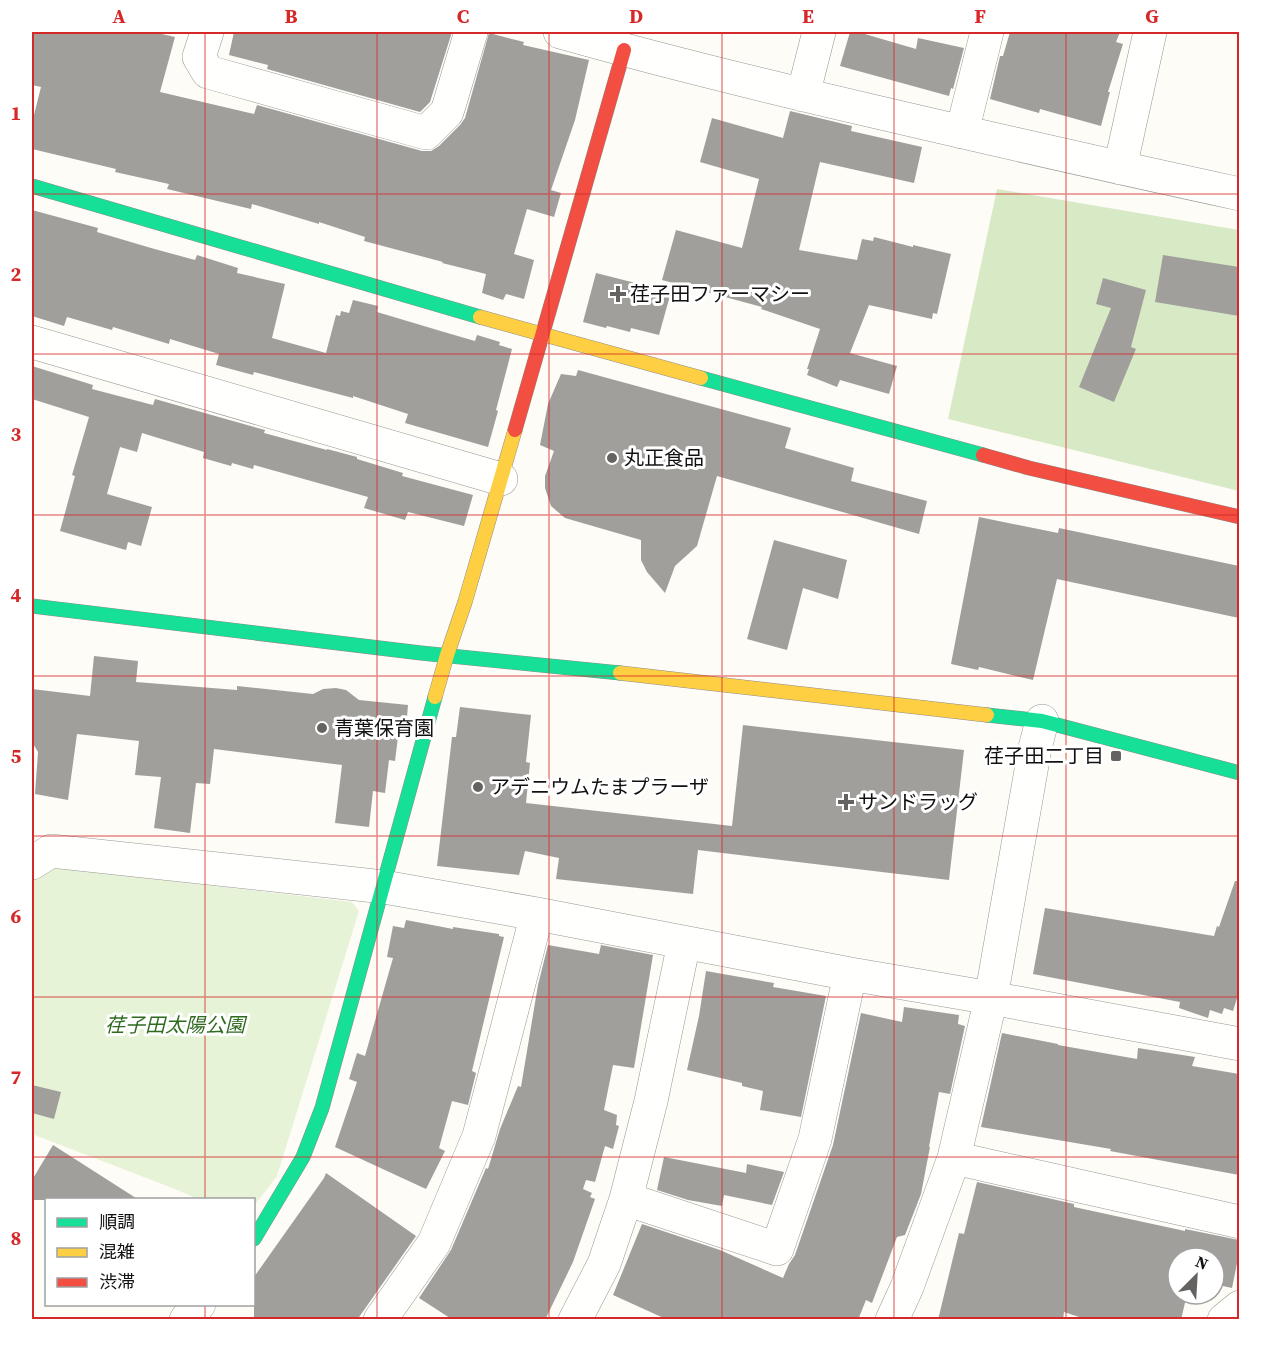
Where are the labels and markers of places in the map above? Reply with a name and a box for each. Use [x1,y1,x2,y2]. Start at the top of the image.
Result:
place label: 荏子田ファーマシー [630,280,810,308]
marker: 荏子田ファーマシー [611,287,625,301]
place label: 丸正食品 [624,444,704,472]
marker: 丸正食品 [605,451,619,465]
place label: 青葉保育園 [334,714,434,742]
marker: 青葉保育園 [315,721,329,735]
place label: 荏子田二丁目 [984,742,1104,770]
marker: 荏子田二丁目 [1109,749,1123,763]
place label: アデニウムたまプラーザ [490,773,709,801]
marker: アデニウムたまプラーザ [471,780,485,794]
place label: サンドラッグ [858,788,978,816]
marker: サンドラッグ [839,795,853,809]

